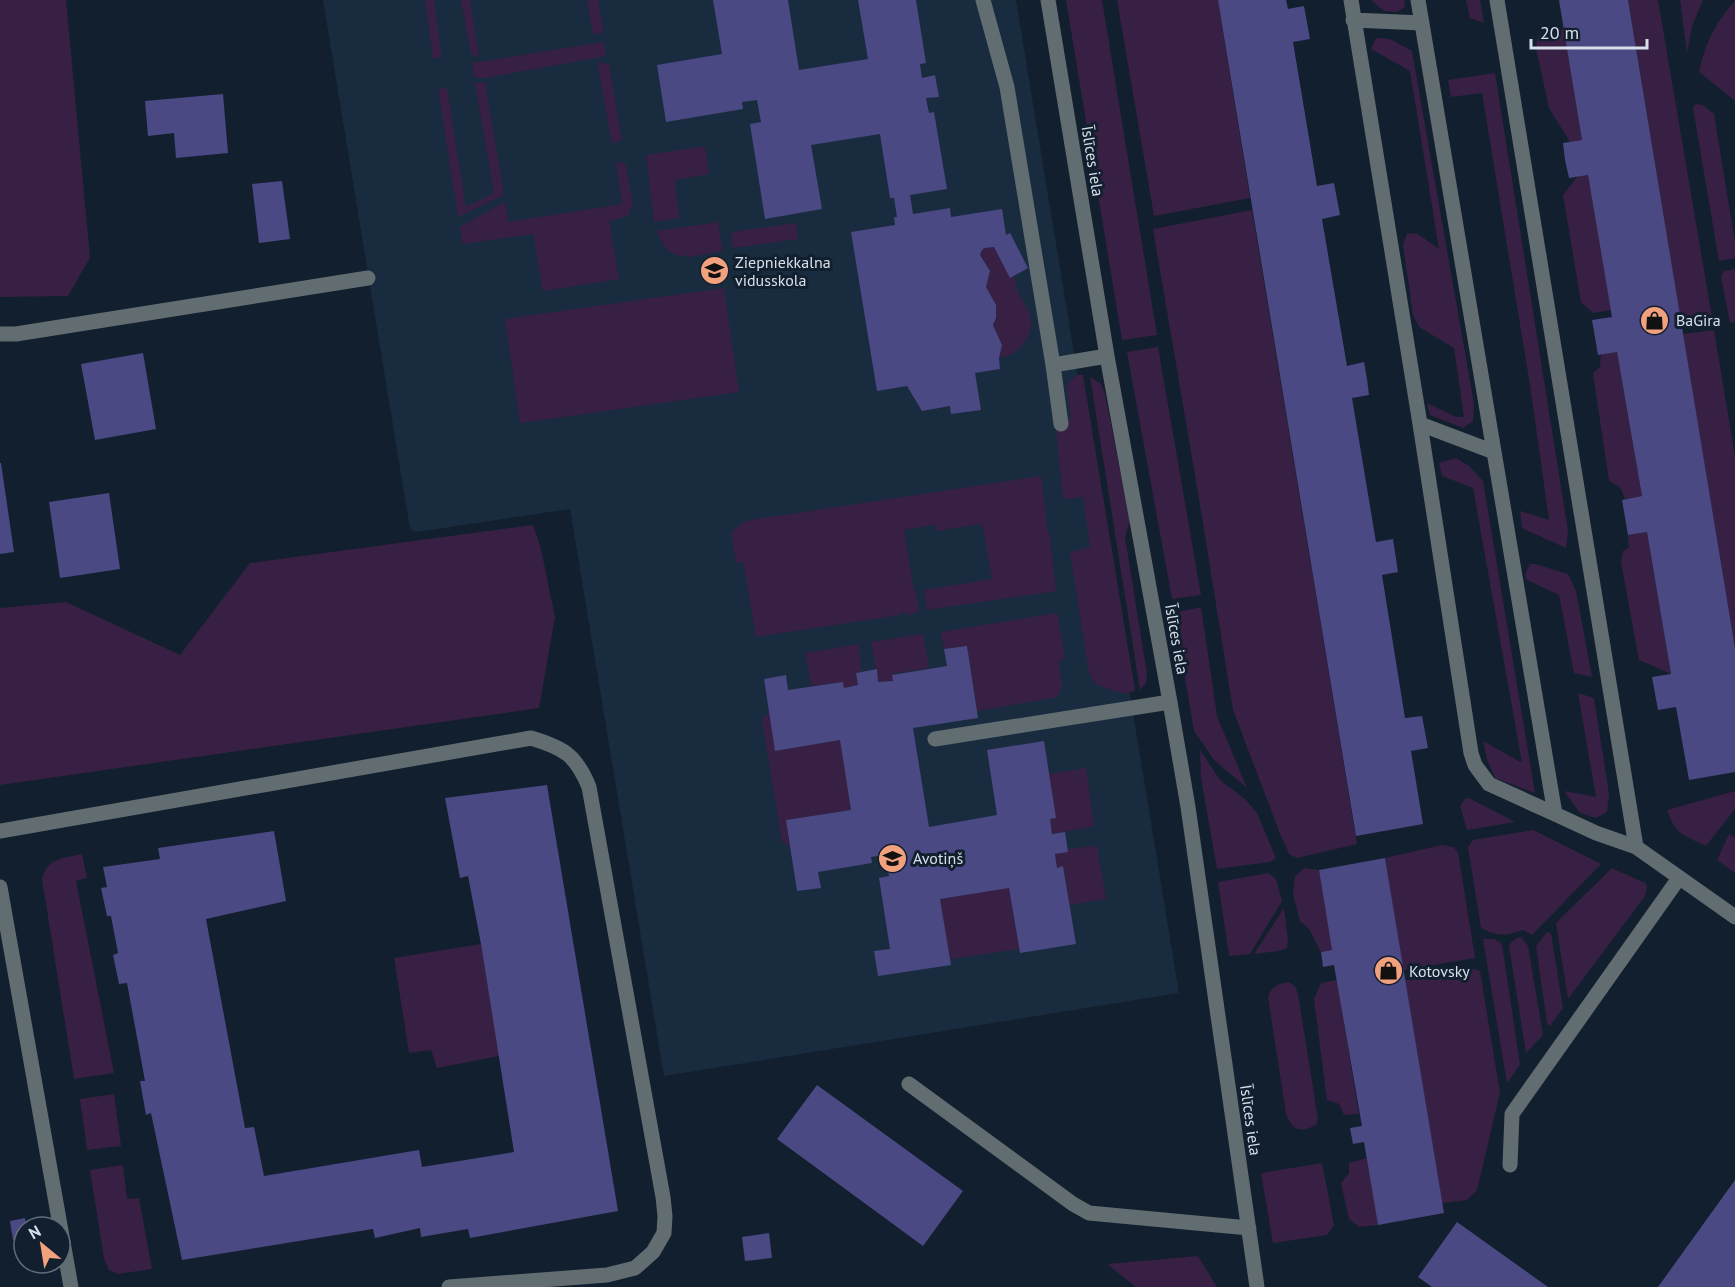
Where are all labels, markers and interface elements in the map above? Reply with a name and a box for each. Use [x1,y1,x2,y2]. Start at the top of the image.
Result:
scale bar [1531,12,1646,50]
text: 20 m [1540,21,1579,44]
street label: Īslīces iela [1077,123,1108,198]
place label: Ziepniekkalna vidusskola [735,252,831,290]
school or university icon: Ziepniekkalna vidusskola [698,255,730,287]
shop icon: BaGira [1639,304,1671,336]
place label: BaGira [1676,310,1721,330]
street label: Īslīces iela [1161,601,1193,676]
school or university icon: Avotiņš [876,842,908,874]
place label: Avotiņš [913,848,963,868]
shop icon: Kotovsky [1372,955,1404,987]
place label: Kotovsky [1409,961,1470,981]
street label: Īslīces iela [1236,1082,1266,1157]
north arrow [12,1215,72,1275]
text: N [25,1221,44,1243]

